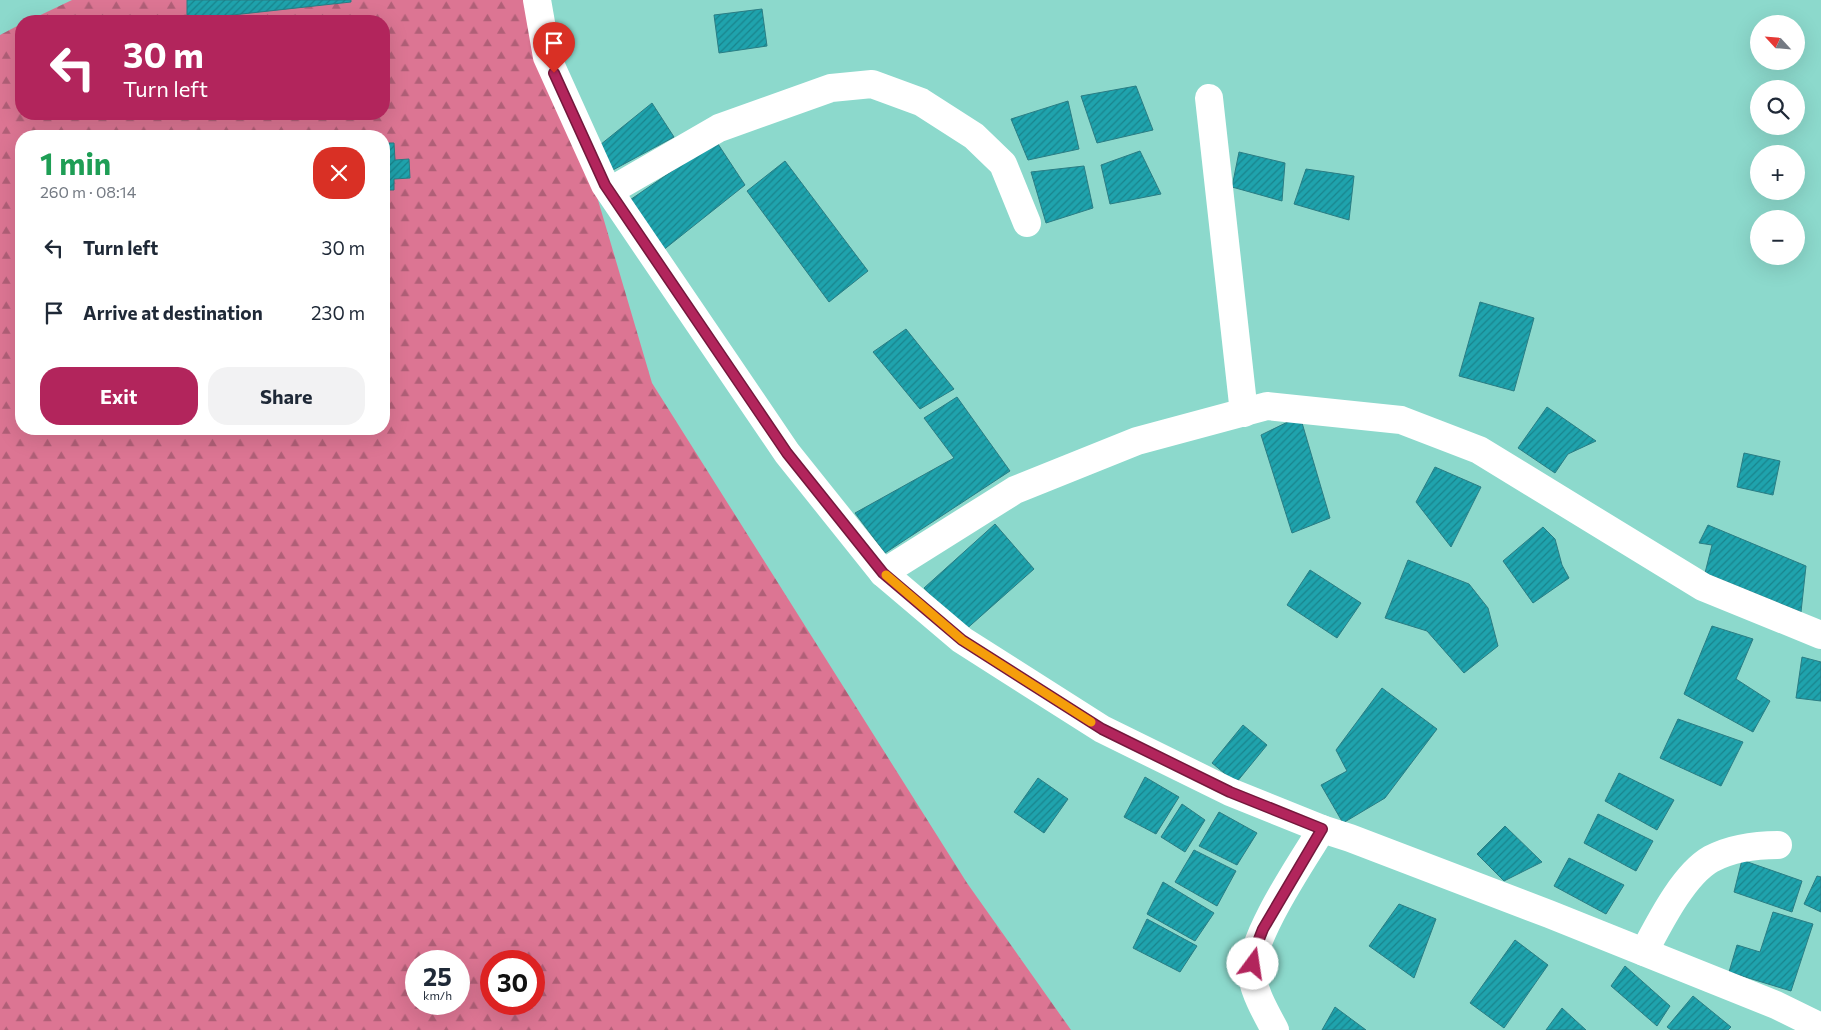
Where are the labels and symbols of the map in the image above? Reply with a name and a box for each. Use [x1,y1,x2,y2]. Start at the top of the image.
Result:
north arrow [1750,15,1805,70]
pin [533,22,575,73]
position arrow [1226,937,1278,989]
speed limit sign: 30 [480,950,545,1015]

